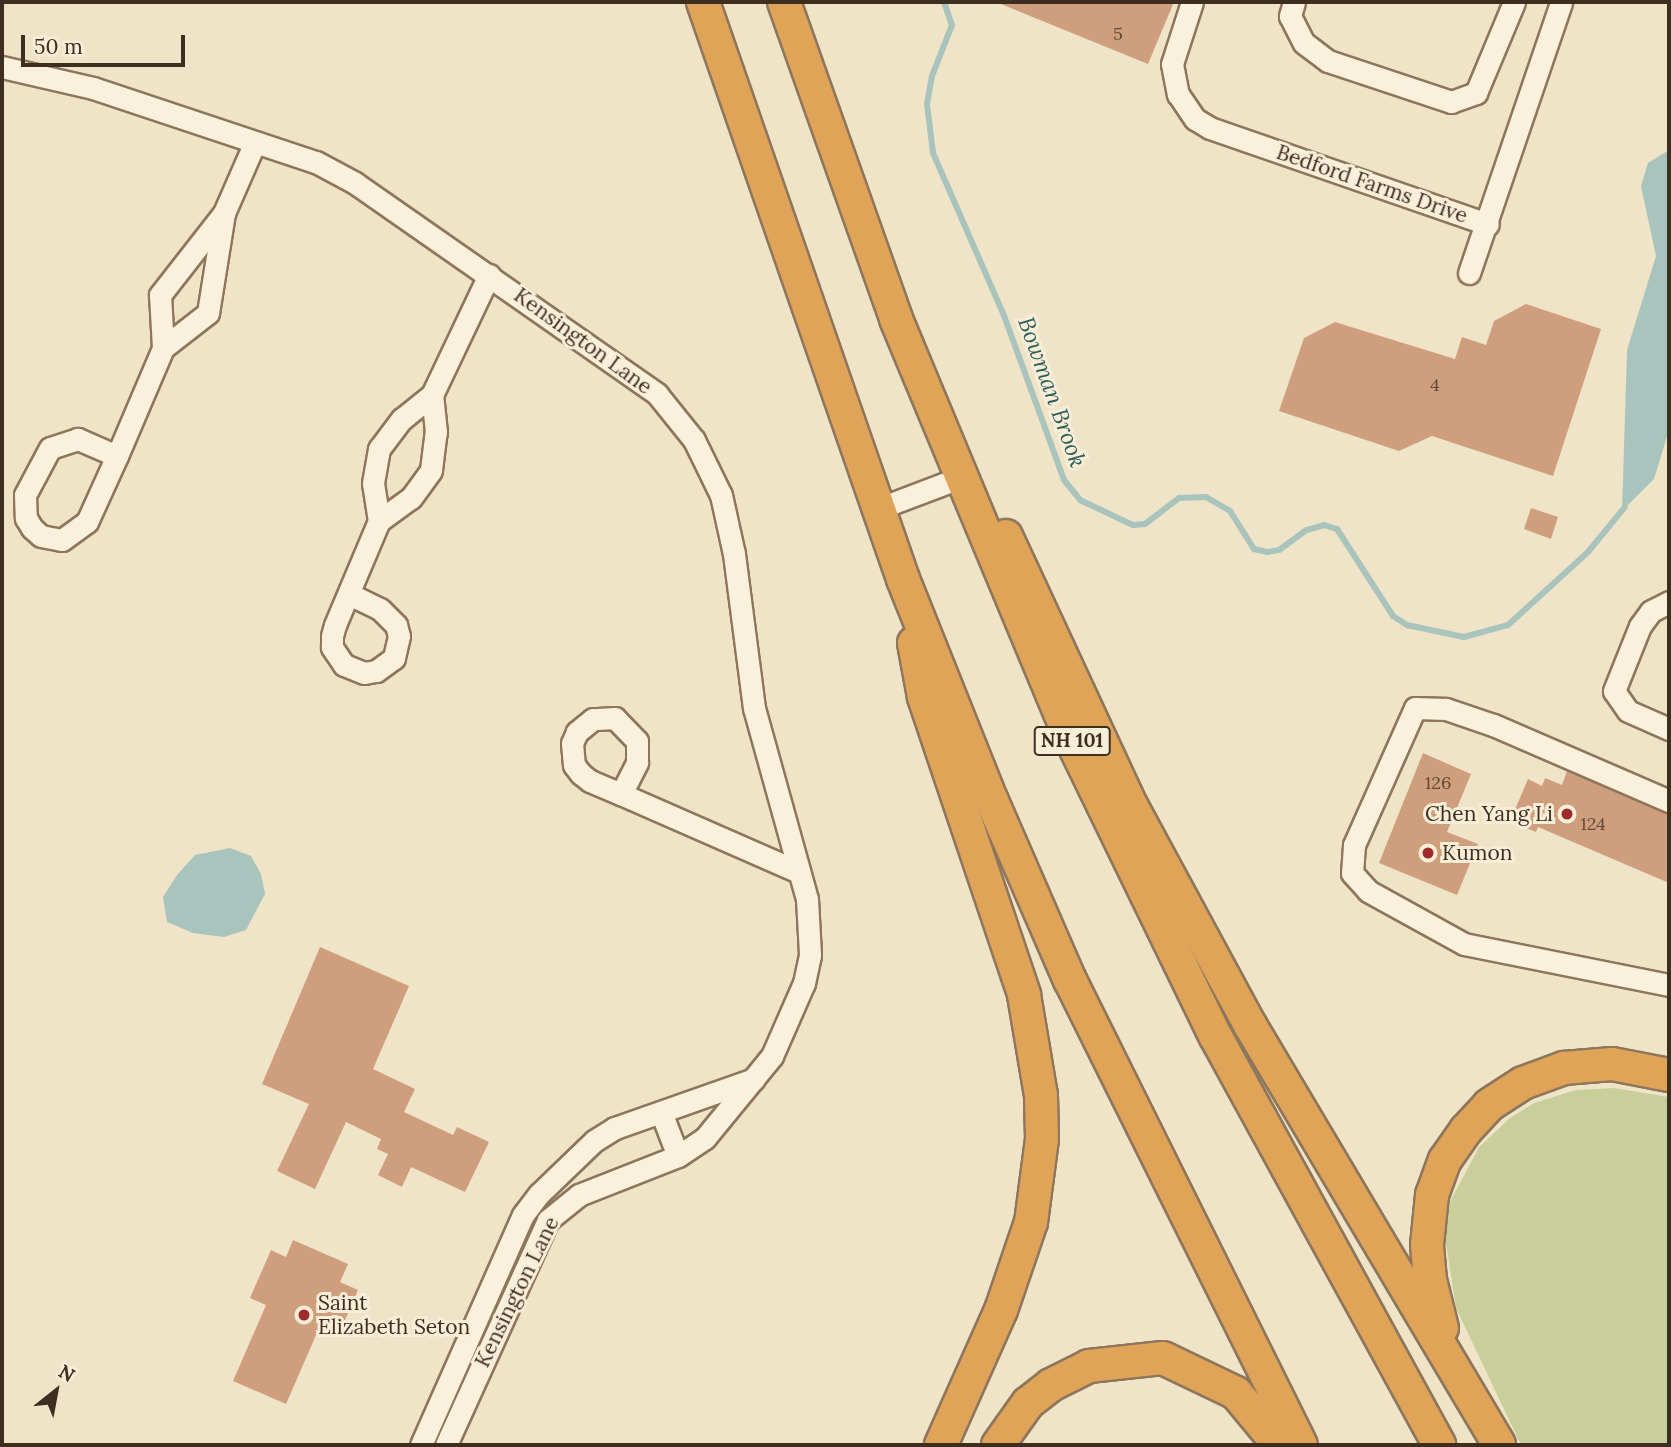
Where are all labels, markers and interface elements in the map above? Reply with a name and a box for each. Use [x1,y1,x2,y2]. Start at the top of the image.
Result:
scale bar [24,21,189,65]
house number: 5 [1113,23,1123,45]
text: 50 m [34,33,83,60]
street label: Bedford Farms Drive [1273,139,1471,229]
street label: Kensington Lane [509,282,657,400]
water label: Bowman Brook [1012,313,1092,471]
house number: 4 [1430,374,1440,396]
road number: NH 101 [1034,726,1110,756]
house number: 126 [1425,772,1451,794]
place label: Chen Yang Li [1425,801,1553,827]
marker: Chen Yang Li [1559,806,1575,822]
house number: 124 [1580,813,1606,835]
place label: Kumon [1442,840,1512,866]
marker: Kumon [1420,845,1436,861]
street label: Kensington Lane [470,1213,564,1371]
place label: Saint Elizabeth Seton [318,1290,470,1340]
marker: Saint Elizabeth Seton [296,1307,312,1323]
north arrow [21,1356,91,1426]
text: N [54,1359,79,1387]

